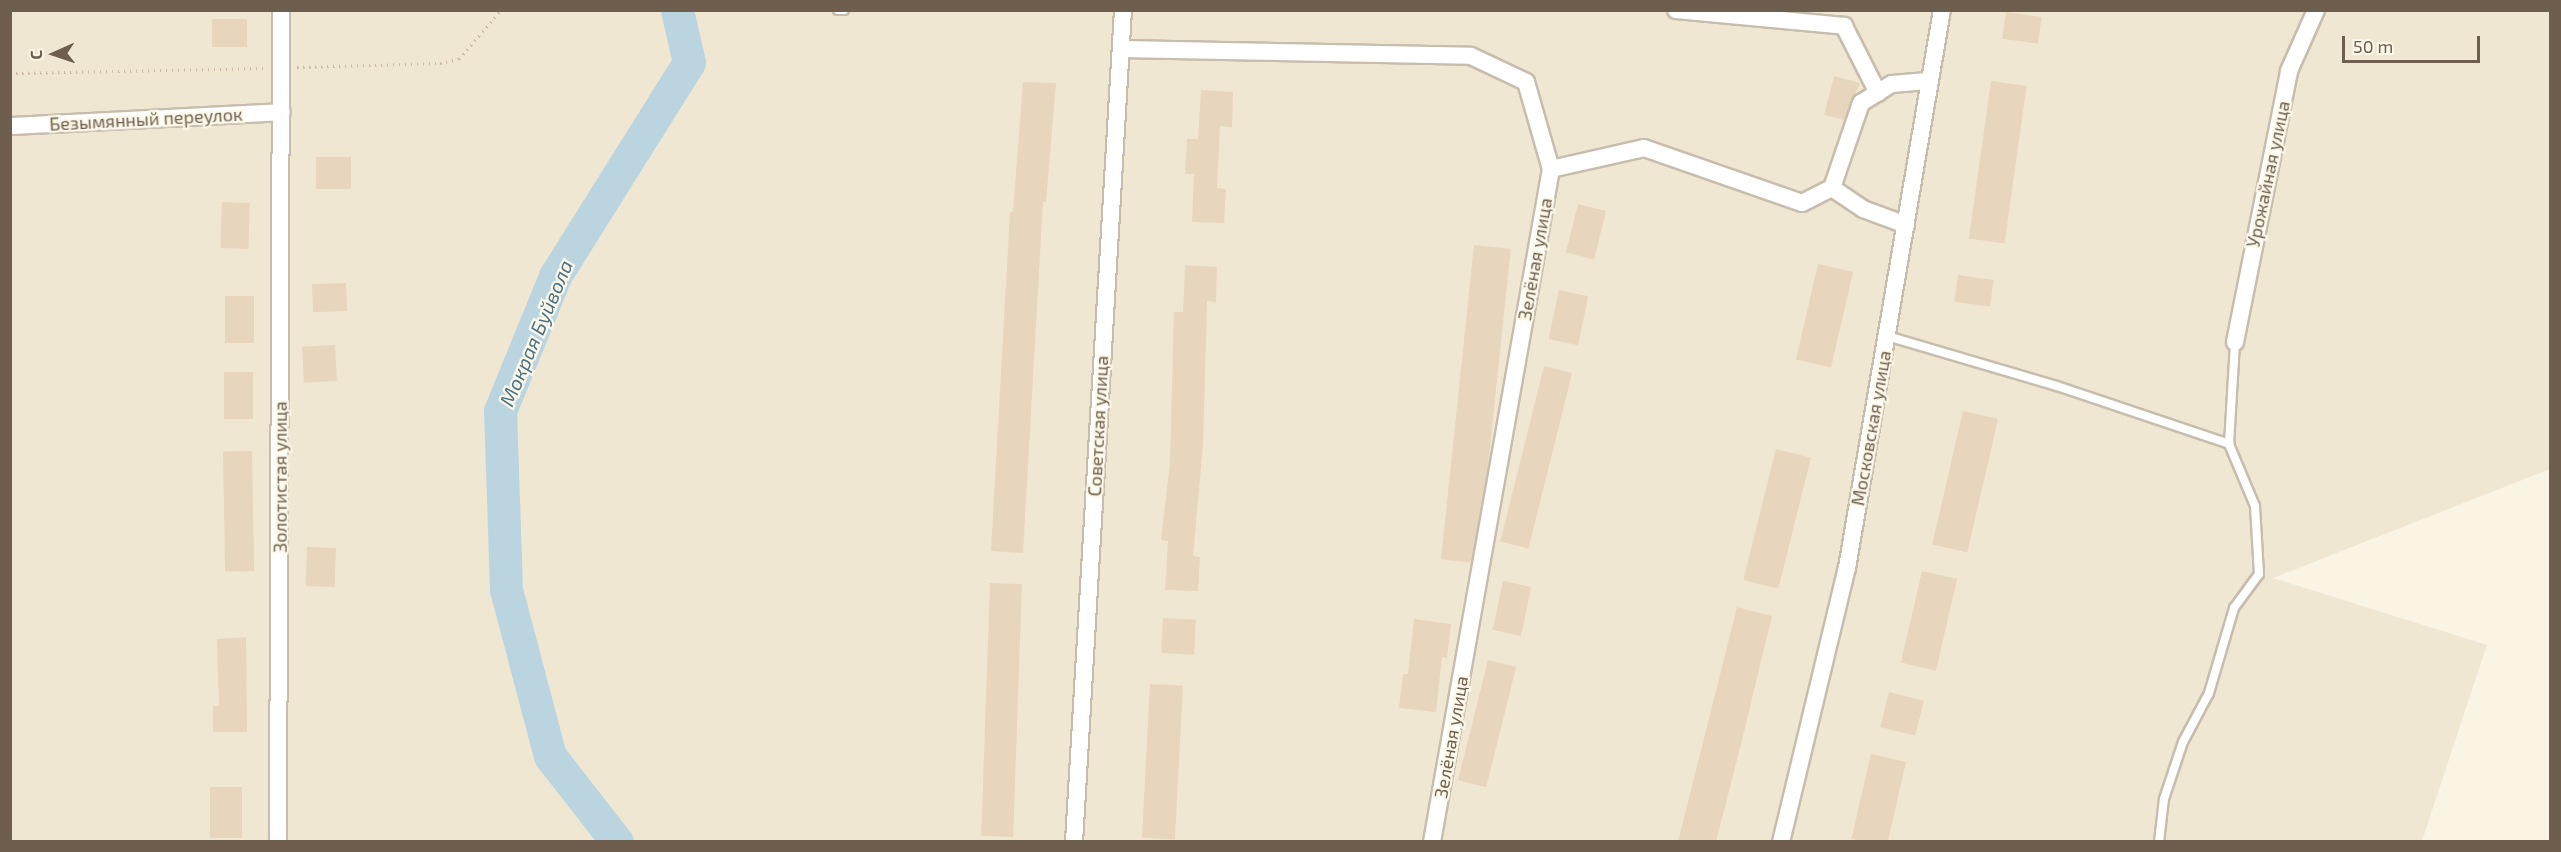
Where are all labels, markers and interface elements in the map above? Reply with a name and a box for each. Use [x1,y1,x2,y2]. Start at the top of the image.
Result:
north arrow [24,24,84,84]
scale bar [2345,24,2483,62]
text: 50 m [2353,35,2393,57]
text: С [26,50,45,60]
street label: Урожайная улица [2242,99,2294,249]
street label: Безымянный переулок [49,103,243,135]
street label: Зелёная улица [1514,196,1556,322]
water label: Мокрая Буйвола [494,256,578,410]
street label: Московская улица [1847,349,1895,507]
street label: Советская улица [1084,355,1112,497]
street label: Золотистая улица [269,401,291,553]
street label: Зелёная улица [1430,674,1472,800]

